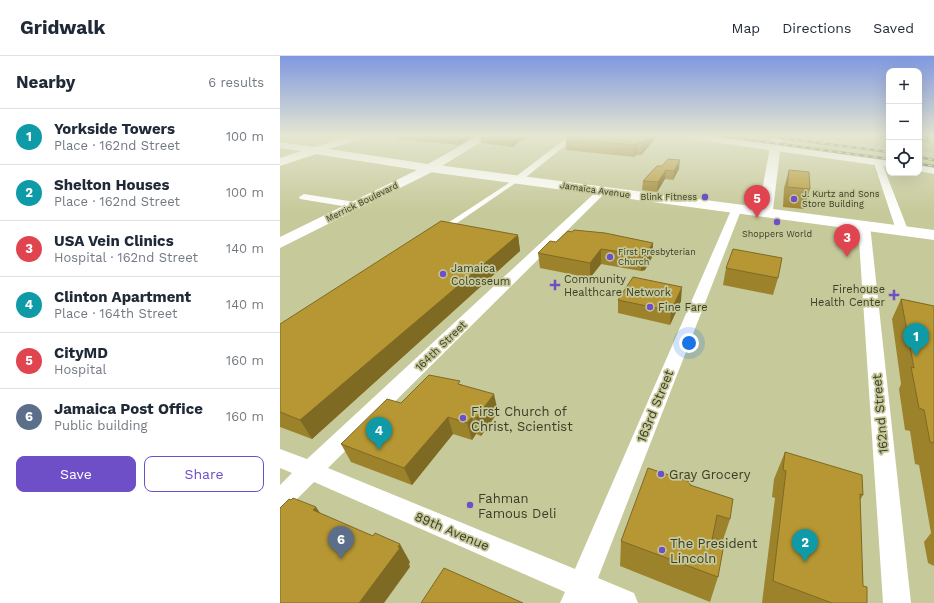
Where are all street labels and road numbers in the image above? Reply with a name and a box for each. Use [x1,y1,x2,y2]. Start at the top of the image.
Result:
street label: Merrick Boulevard [324,180,400,224]
street label: Jamaica Avenue [559,180,631,200]
street label: 164th Street [413,318,470,374]
street label: 163rd Street [634,367,677,445]
street label: 162nd Street [869,373,891,455]
street label: 89th Avenue [413,509,491,553]

